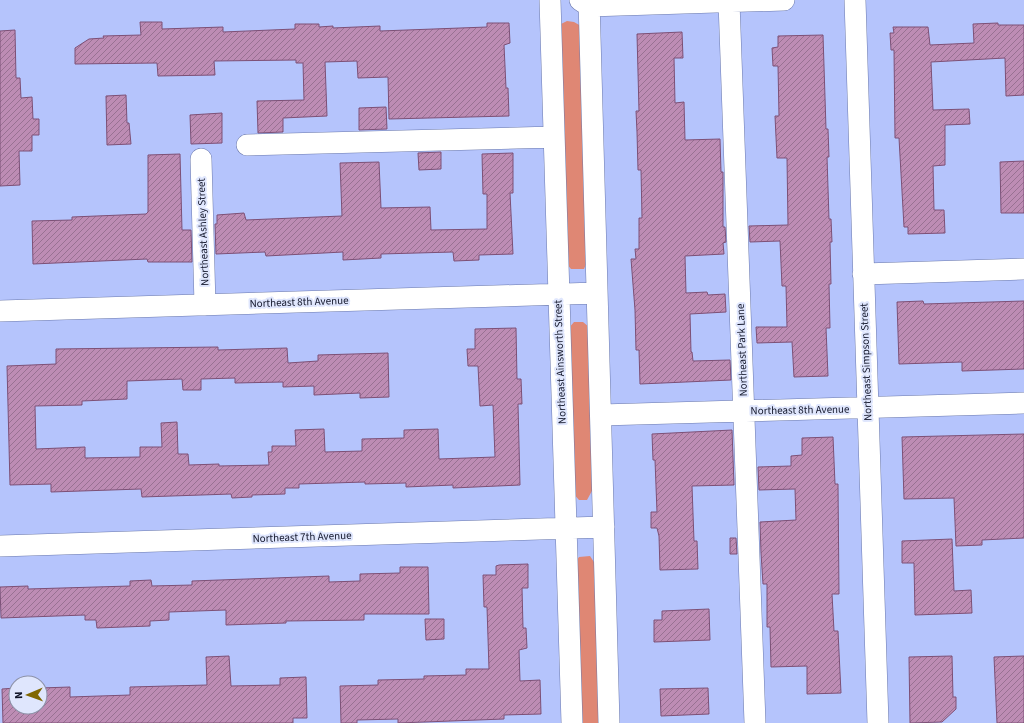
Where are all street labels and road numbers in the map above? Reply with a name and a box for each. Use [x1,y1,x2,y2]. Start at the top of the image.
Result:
street label: Northeast Ashley Street [194,178,212,286]
street label: Northeast 8th Avenue [249,293,349,311]
street label: Northeast Ainsworth Street [550,299,570,424]
street label: Northeast Park Lane [733,303,751,397]
street label: Northeast Simpson Street [856,303,876,421]
street label: Northeast 8th Avenue [750,402,850,418]
street label: Northeast 7th Avenue [252,528,352,546]

